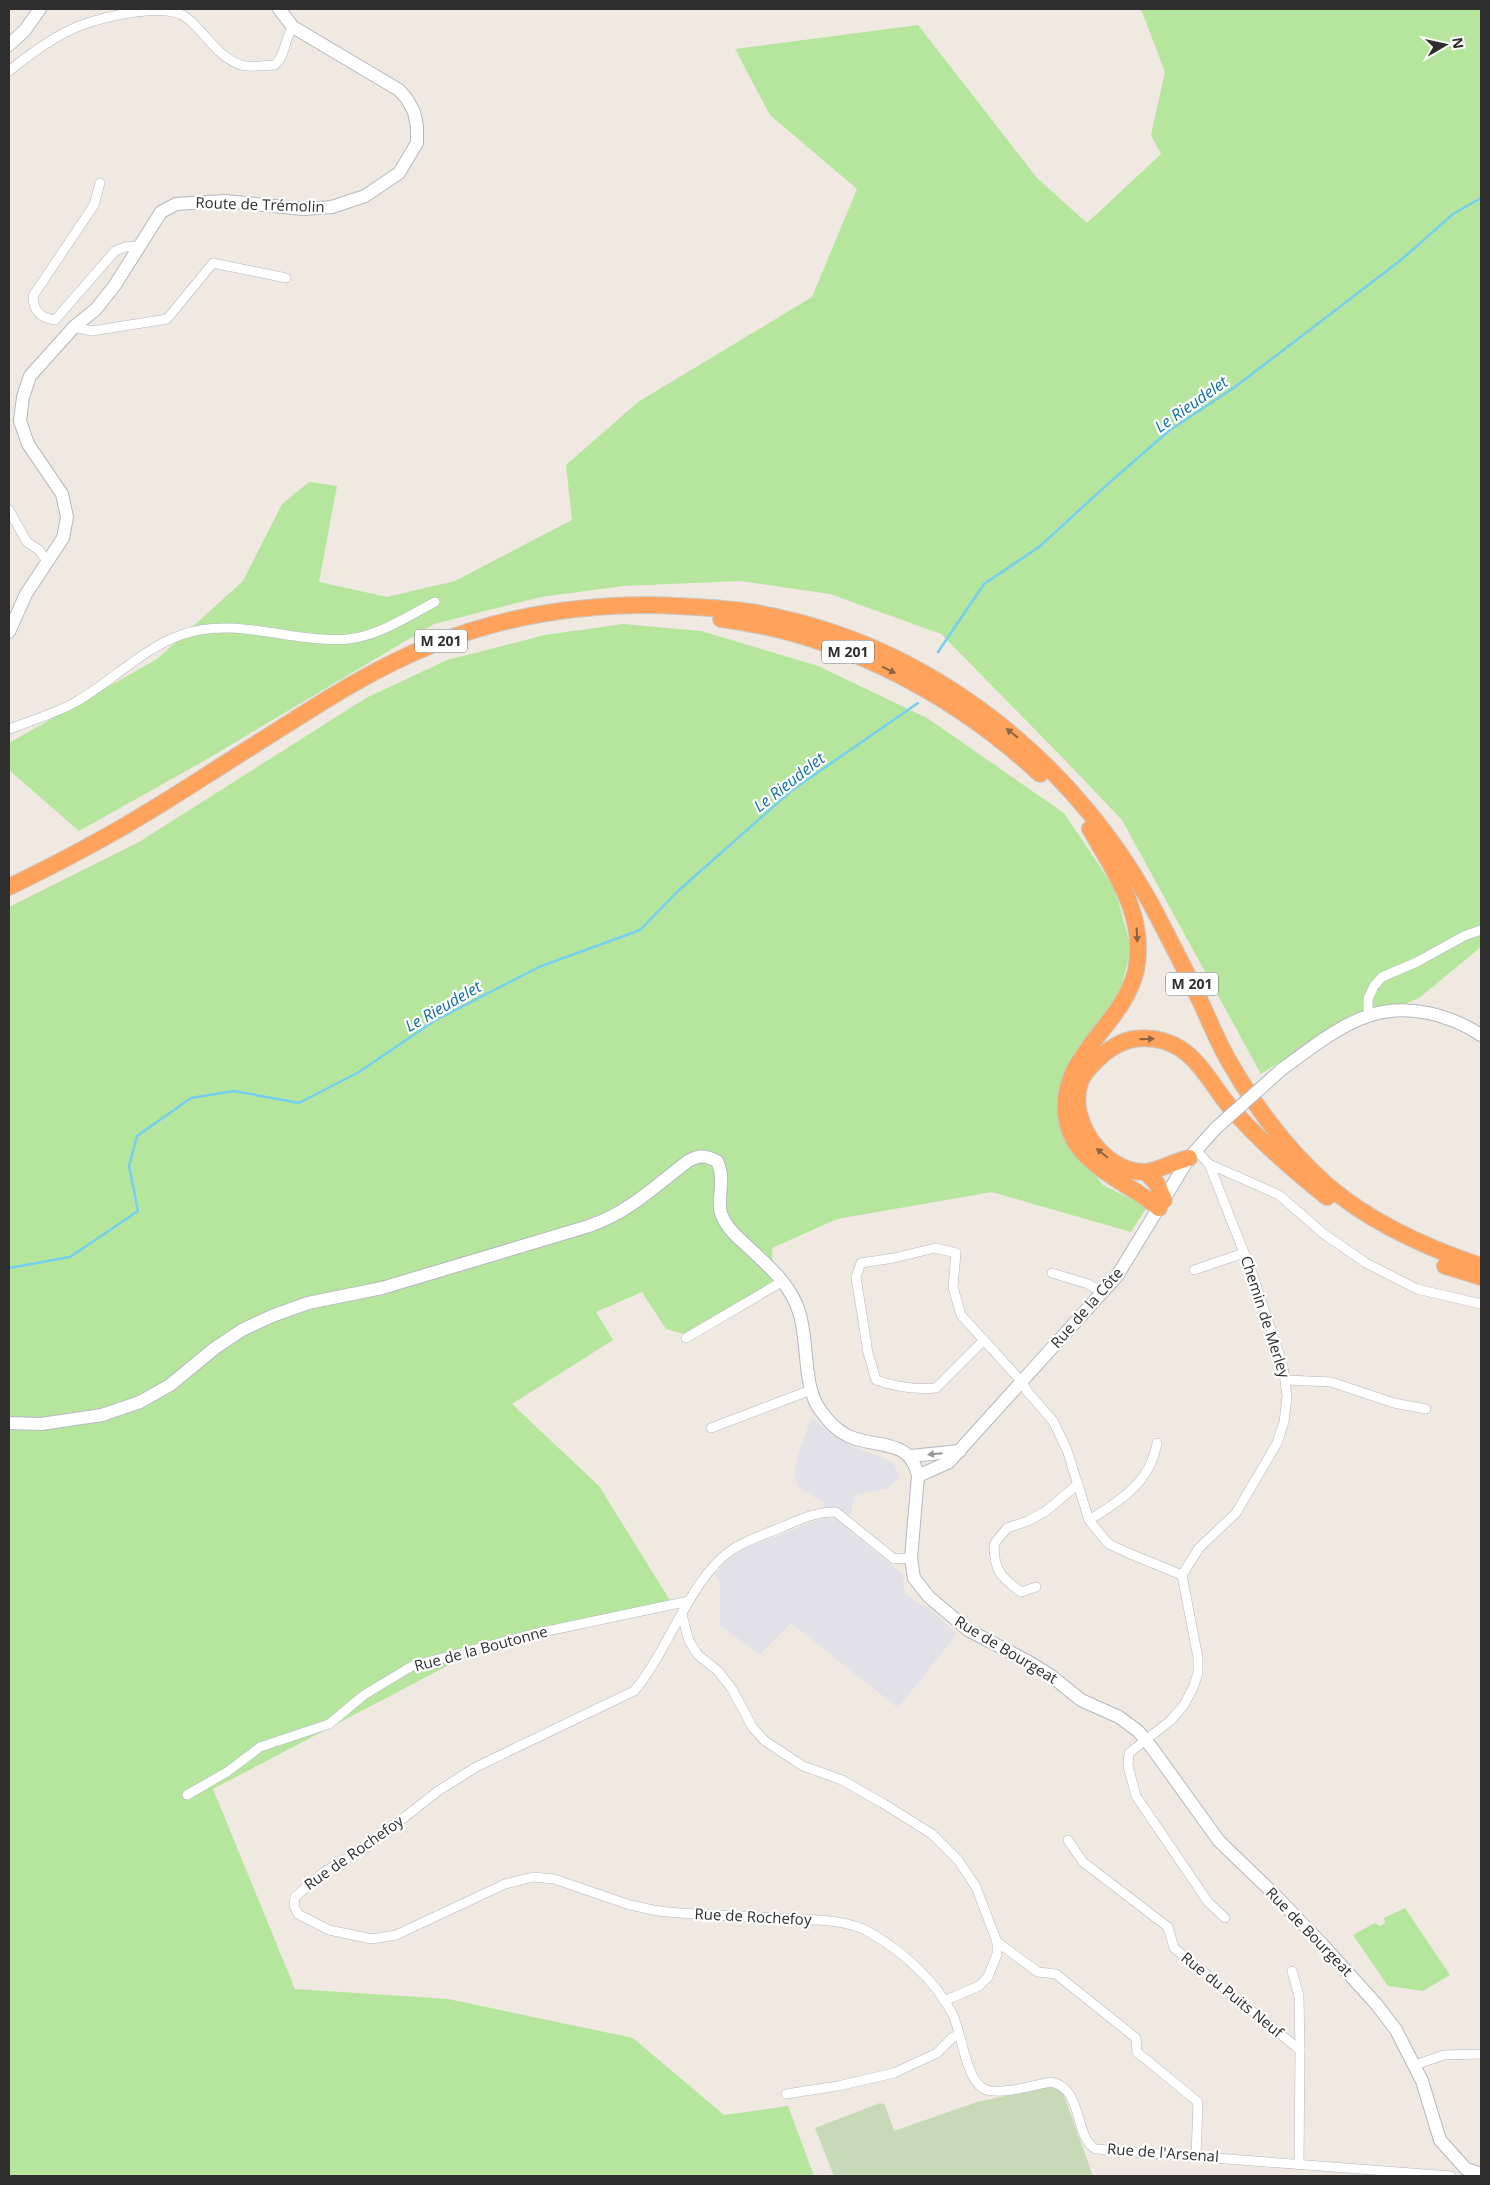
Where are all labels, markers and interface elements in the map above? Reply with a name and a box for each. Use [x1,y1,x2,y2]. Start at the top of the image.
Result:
north arrow [1420,20,1470,70]
text: N [1448,36,1469,50]
street label: Route de Trémolin [195,192,325,216]
water label: Le Rieudelet [1150,370,1233,437]
road number: M 201 [415,630,467,652]
road number: M 201 [822,640,874,664]
one-way arrow [882,666,896,674]
one-way arrow [1006,727,1019,738]
water label: Le Rieudelet [749,747,830,817]
one-way arrow [1133,927,1141,943]
road number: M 201 [1166,972,1218,996]
water label: Le Rieudelet [401,975,486,1037]
one-way arrow [1139,1035,1155,1043]
one-way arrow [1095,1147,1108,1158]
street label: Chemin de Merley [1237,1253,1295,1381]
street label: Rue de la Côte [1046,1263,1127,1352]
one-way arrow [927,1450,943,1458]
street label: Rue de Bourgeat [951,1611,1062,1688]
street label: Rue de la Boutonne [412,1621,550,1675]
street label: Rue de Rochefoy [300,1810,407,1894]
street label: Rue de Bourgeat [1262,1882,1357,1980]
street label: Rue de Rochefoy [694,1903,812,1929]
street label: Rue du Puits Neuf [1178,1947,1288,2042]
street label: Rue de l'Arsenal [1107,2138,1220,2166]

